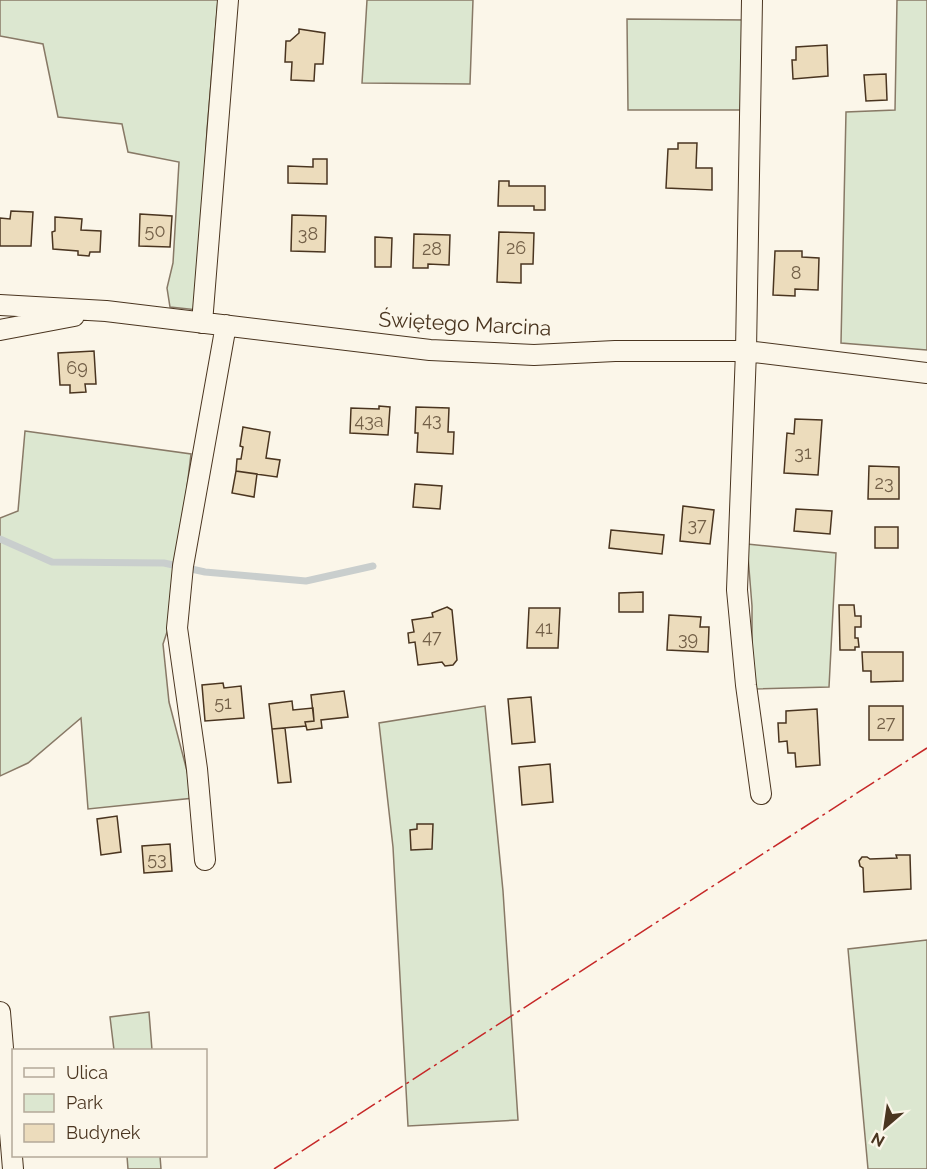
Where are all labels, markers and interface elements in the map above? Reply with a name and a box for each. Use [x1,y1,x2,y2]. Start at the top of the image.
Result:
house number: 50 [145,220,165,241]
house number: 38 [298,223,318,244]
house number: 26 [506,237,526,258]
house number: 28 [422,238,442,259]
house number: 8 [791,262,801,283]
street label: Świętego Marcina [378,306,552,341]
house number: 69 [66,357,88,378]
house number: 43 [422,409,442,430]
house number: 43a [354,410,384,431]
house number: 31 [794,442,812,463]
house number: 23 [875,472,894,493]
house number: 37 [687,514,707,535]
house number: 41 [535,617,553,638]
house number: 47 [422,626,442,647]
house number: 39 [678,628,698,649]
house number: 51 [214,692,232,713]
house number: 27 [876,712,896,733]
house number: 53 [147,848,167,869]
legend [12,1049,207,1157]
text: Ulica [66,1062,108,1083]
text: Park [66,1092,103,1113]
north arrow [855,1097,915,1157]
text: Budynek [66,1122,141,1143]
text: N [868,1128,888,1151]

